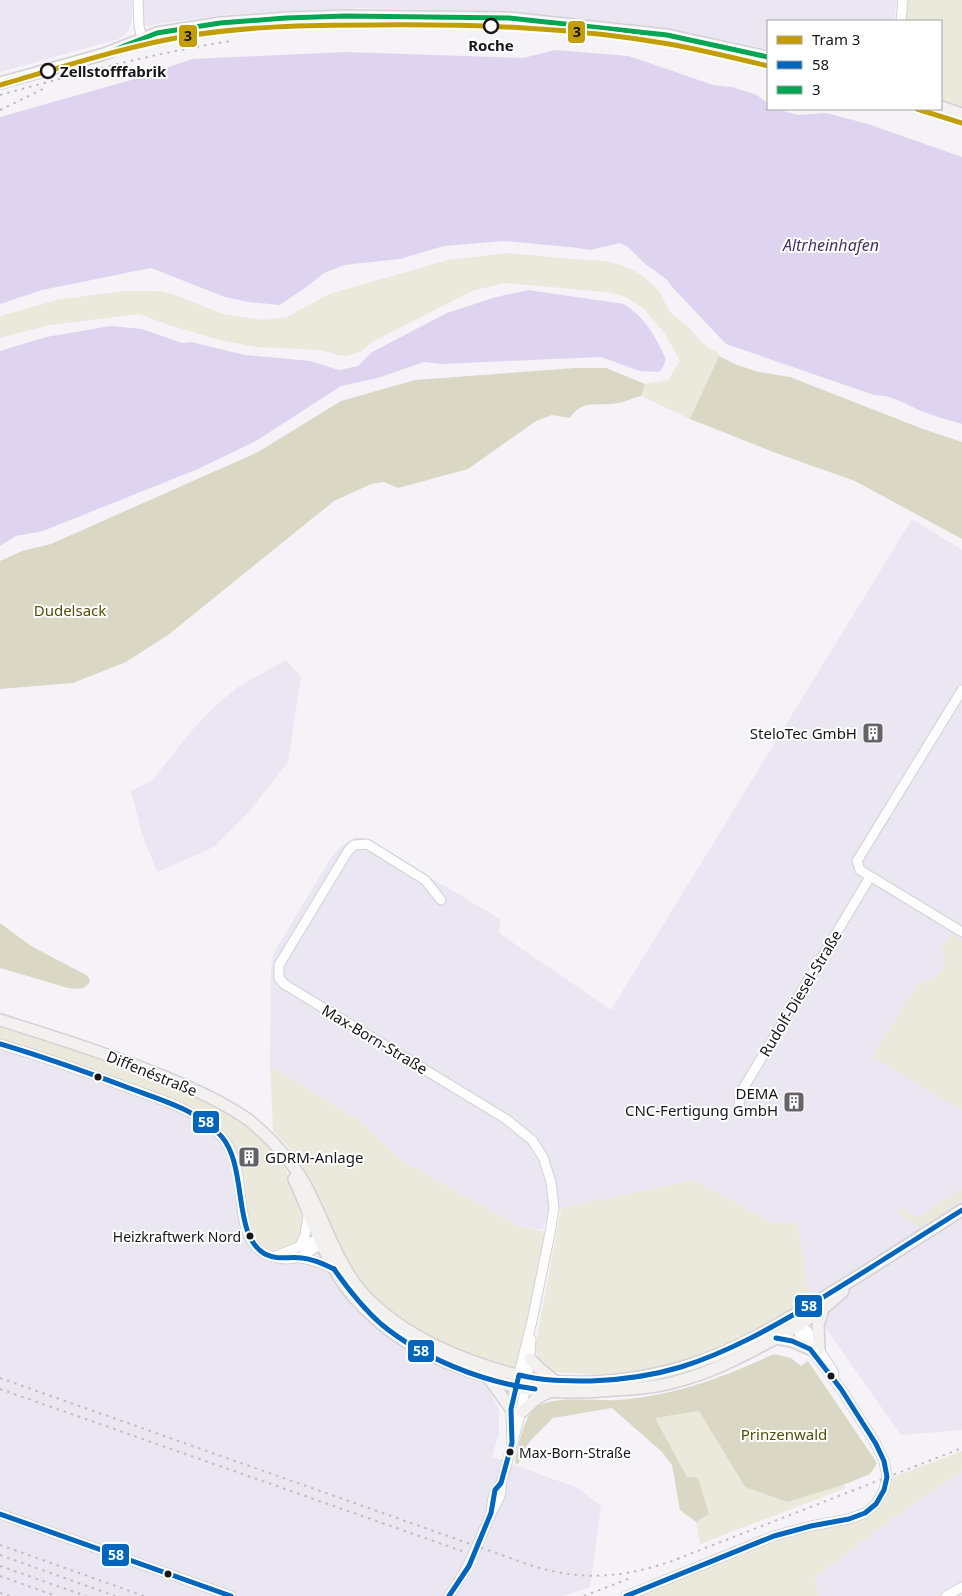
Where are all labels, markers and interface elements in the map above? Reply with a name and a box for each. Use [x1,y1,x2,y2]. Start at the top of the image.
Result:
marker: Roche [483,18,499,34]
line badge: 3 [567,20,586,44]
legend [767,20,942,110]
text: 3 [573,22,581,41]
line badge: 3 [178,24,198,48]
text: 3 [184,26,192,45]
text: Tram 3 [812,29,860,49]
place label: Roche [468,35,514,55]
text: 58 [812,54,829,74]
place label: Zellstofffabrik [60,61,167,81]
marker: Zellstofffabrik [40,63,56,79]
text: 3 [812,79,821,99]
water label: Altrheinhafen [782,234,879,256]
park label: Dudelsack [34,600,106,620]
building icon: SteloTec GmbH [861,721,885,745]
place label: SteloTec GmbH [750,723,857,743]
street label: Rudolf-Diesel-Straße [754,926,846,1060]
street label: Max-Born-Straße [319,1000,431,1078]
street label: Diffenéstraße [104,1046,200,1100]
unlabelled marker [93,1072,103,1082]
place label: DEMA CNC-Fertigung GmbH [625,1083,778,1120]
building icon: DEMA CNC-Fertigung GmbH [782,1090,806,1114]
line badge: 58 [192,1110,220,1134]
text: 58 [198,1112,214,1131]
building icon: GDRM-Anlage [237,1145,261,1169]
place label: GDRM-Anlage [265,1147,363,1167]
place label: Heizkraftwerk Nord [113,1227,241,1246]
marker: Heizkraftwerk Nord [245,1231,255,1241]
line badge: 58 [794,1294,823,1318]
text: 58 [801,1296,817,1315]
line badge: 58 [407,1339,435,1363]
text: 58 [413,1341,429,1360]
unlabelled marker [826,1371,836,1381]
park label: Prinzenwald [741,1424,827,1444]
place label: Max-Born-Straße [519,1443,631,1462]
marker: Max-Born-Straße [505,1447,515,1457]
line badge: 58 [101,1543,130,1567]
text: 58 [108,1545,124,1564]
unlabelled marker [163,1569,173,1579]

